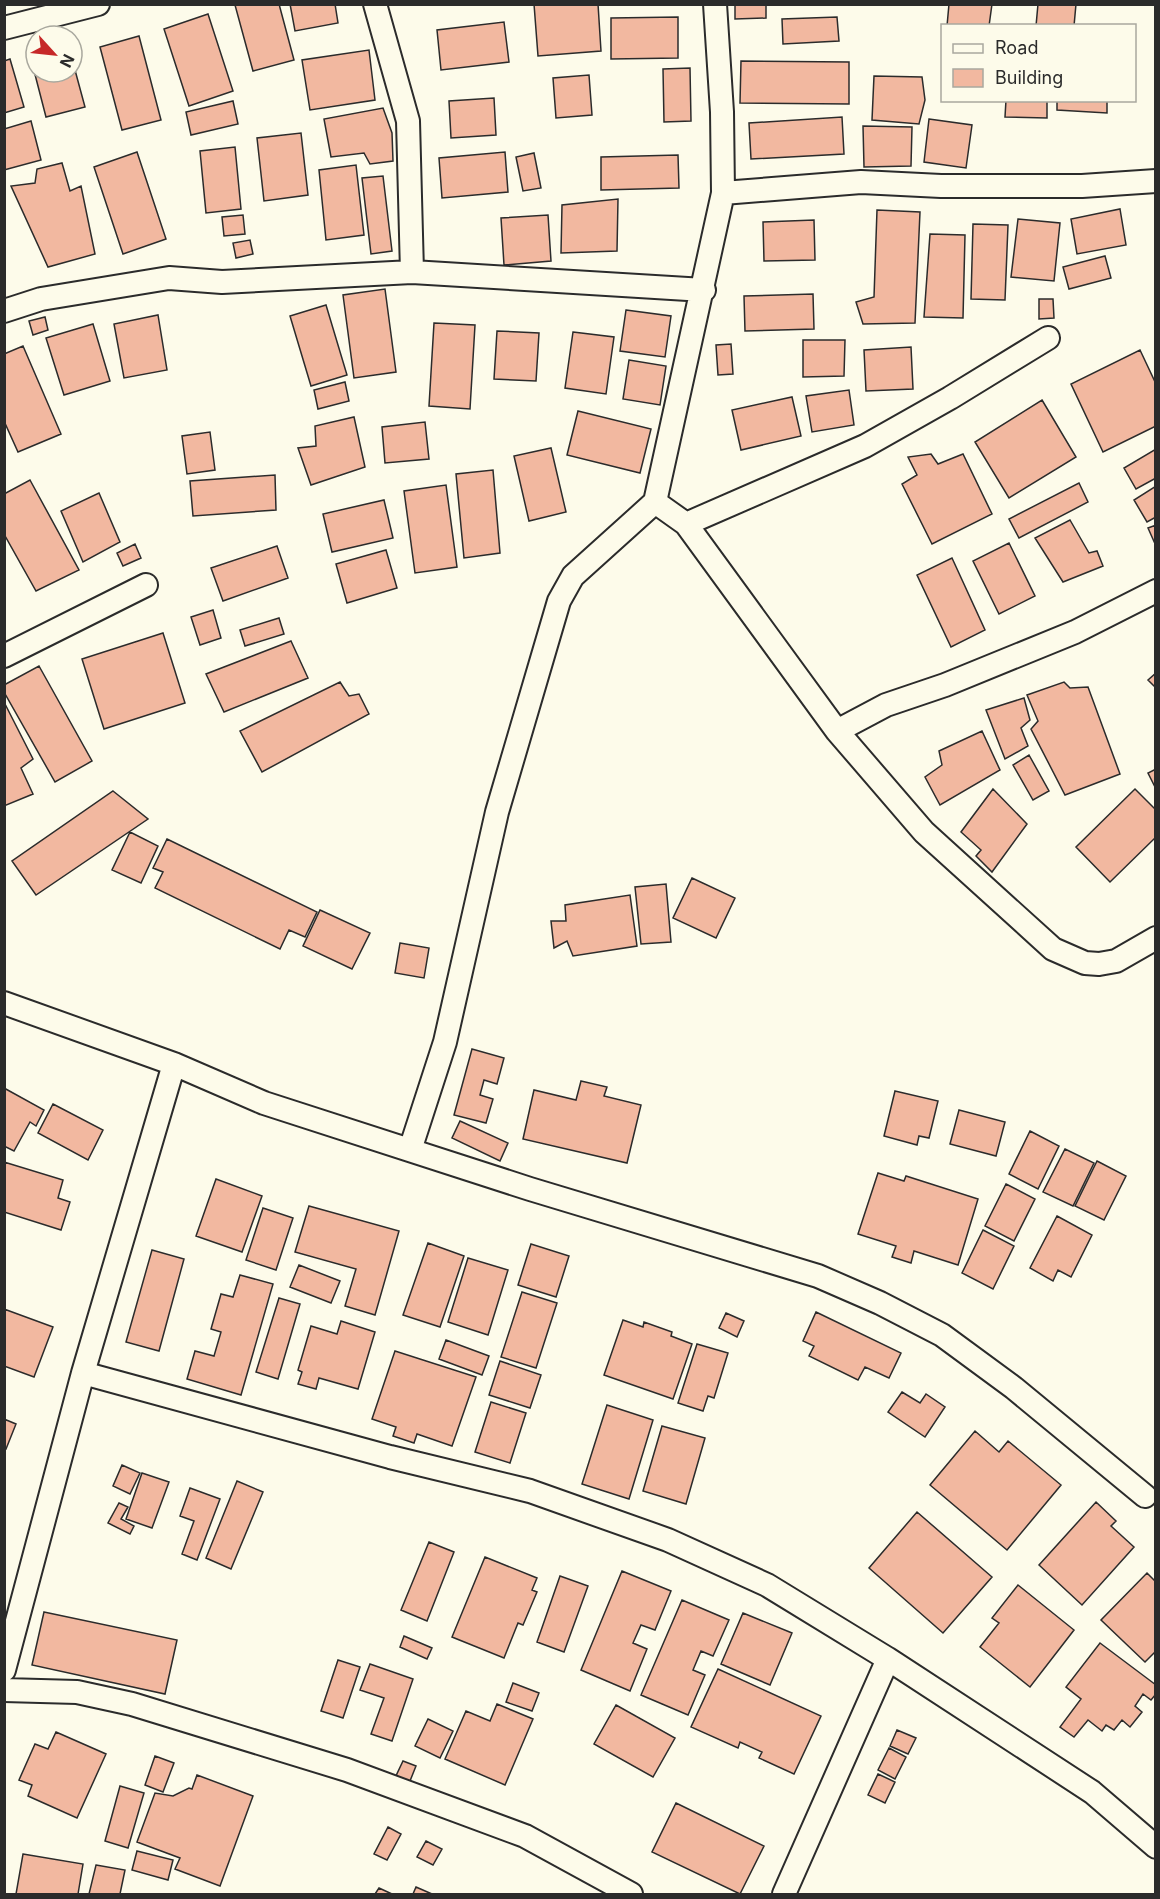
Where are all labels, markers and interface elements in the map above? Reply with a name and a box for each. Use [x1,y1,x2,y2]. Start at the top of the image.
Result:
north arrow [24,24,84,84]
legend [941,24,1136,102]
text: Road [995,37,1038,58]
text: N [56,51,79,71]
text: Building [995,67,1063,88]

